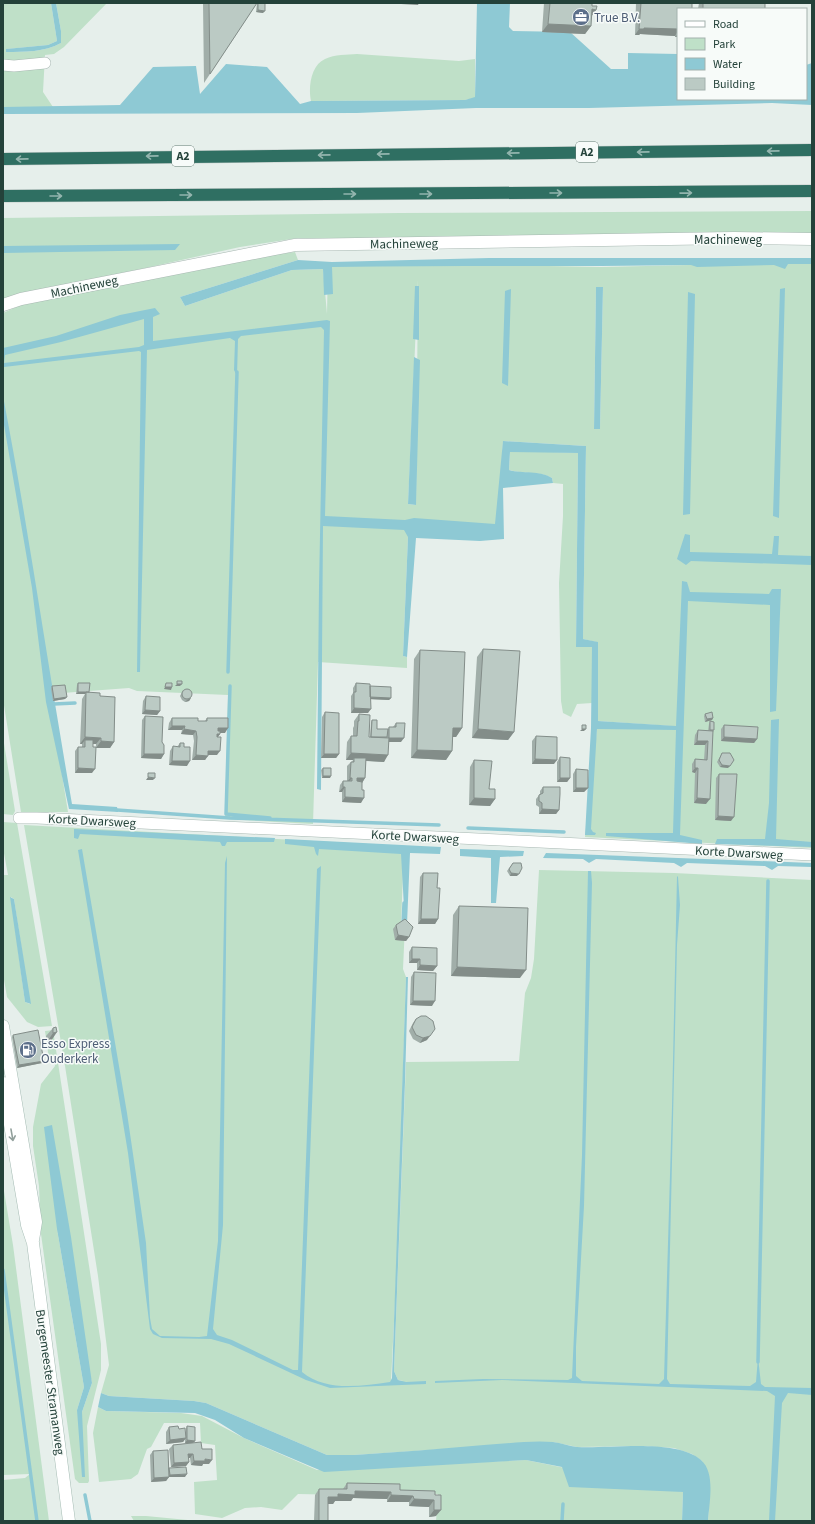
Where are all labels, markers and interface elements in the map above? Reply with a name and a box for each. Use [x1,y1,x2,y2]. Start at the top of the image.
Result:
office icon: True B.V. [571,7,591,27]
legend [677,8,807,100]
place label: True B.V. [594,9,640,27]
text: Road [713,16,739,33]
text: Park [713,36,735,53]
text: Water [713,56,743,73]
text: Building [713,76,755,93]
road number: A2 [576,142,598,162]
road number: A2 [172,146,194,166]
one-way arrow [767,147,780,154]
one-way arrow [637,148,650,156]
one-way arrow [507,149,520,157]
one-way arrow [377,150,390,158]
one-way arrow [318,151,331,159]
one-way arrow [146,152,159,160]
one-way arrow [16,155,29,162]
one-way arrow [549,189,562,197]
one-way arrow [679,189,692,197]
one-way arrow [343,190,356,198]
one-way arrow [419,190,432,198]
one-way arrow [179,191,192,199]
one-way arrow [49,192,62,200]
street label: Machineweg [694,231,762,249]
street label: Machineweg [370,234,439,254]
street label: Machineweg [49,271,120,303]
street label: Korte Dwarsweg [47,810,137,832]
street label: Korte Dwarsweg [370,826,460,848]
street label: Korte Dwarsweg [694,842,784,864]
place label: Esso Express Ouderkerk [41,1035,110,1068]
fuel station icon: Esso Express Ouderkerk [18,1040,38,1060]
one-way arrow [8,1129,16,1142]
street label: Burgemeester Stramanweg [31,1308,69,1457]

